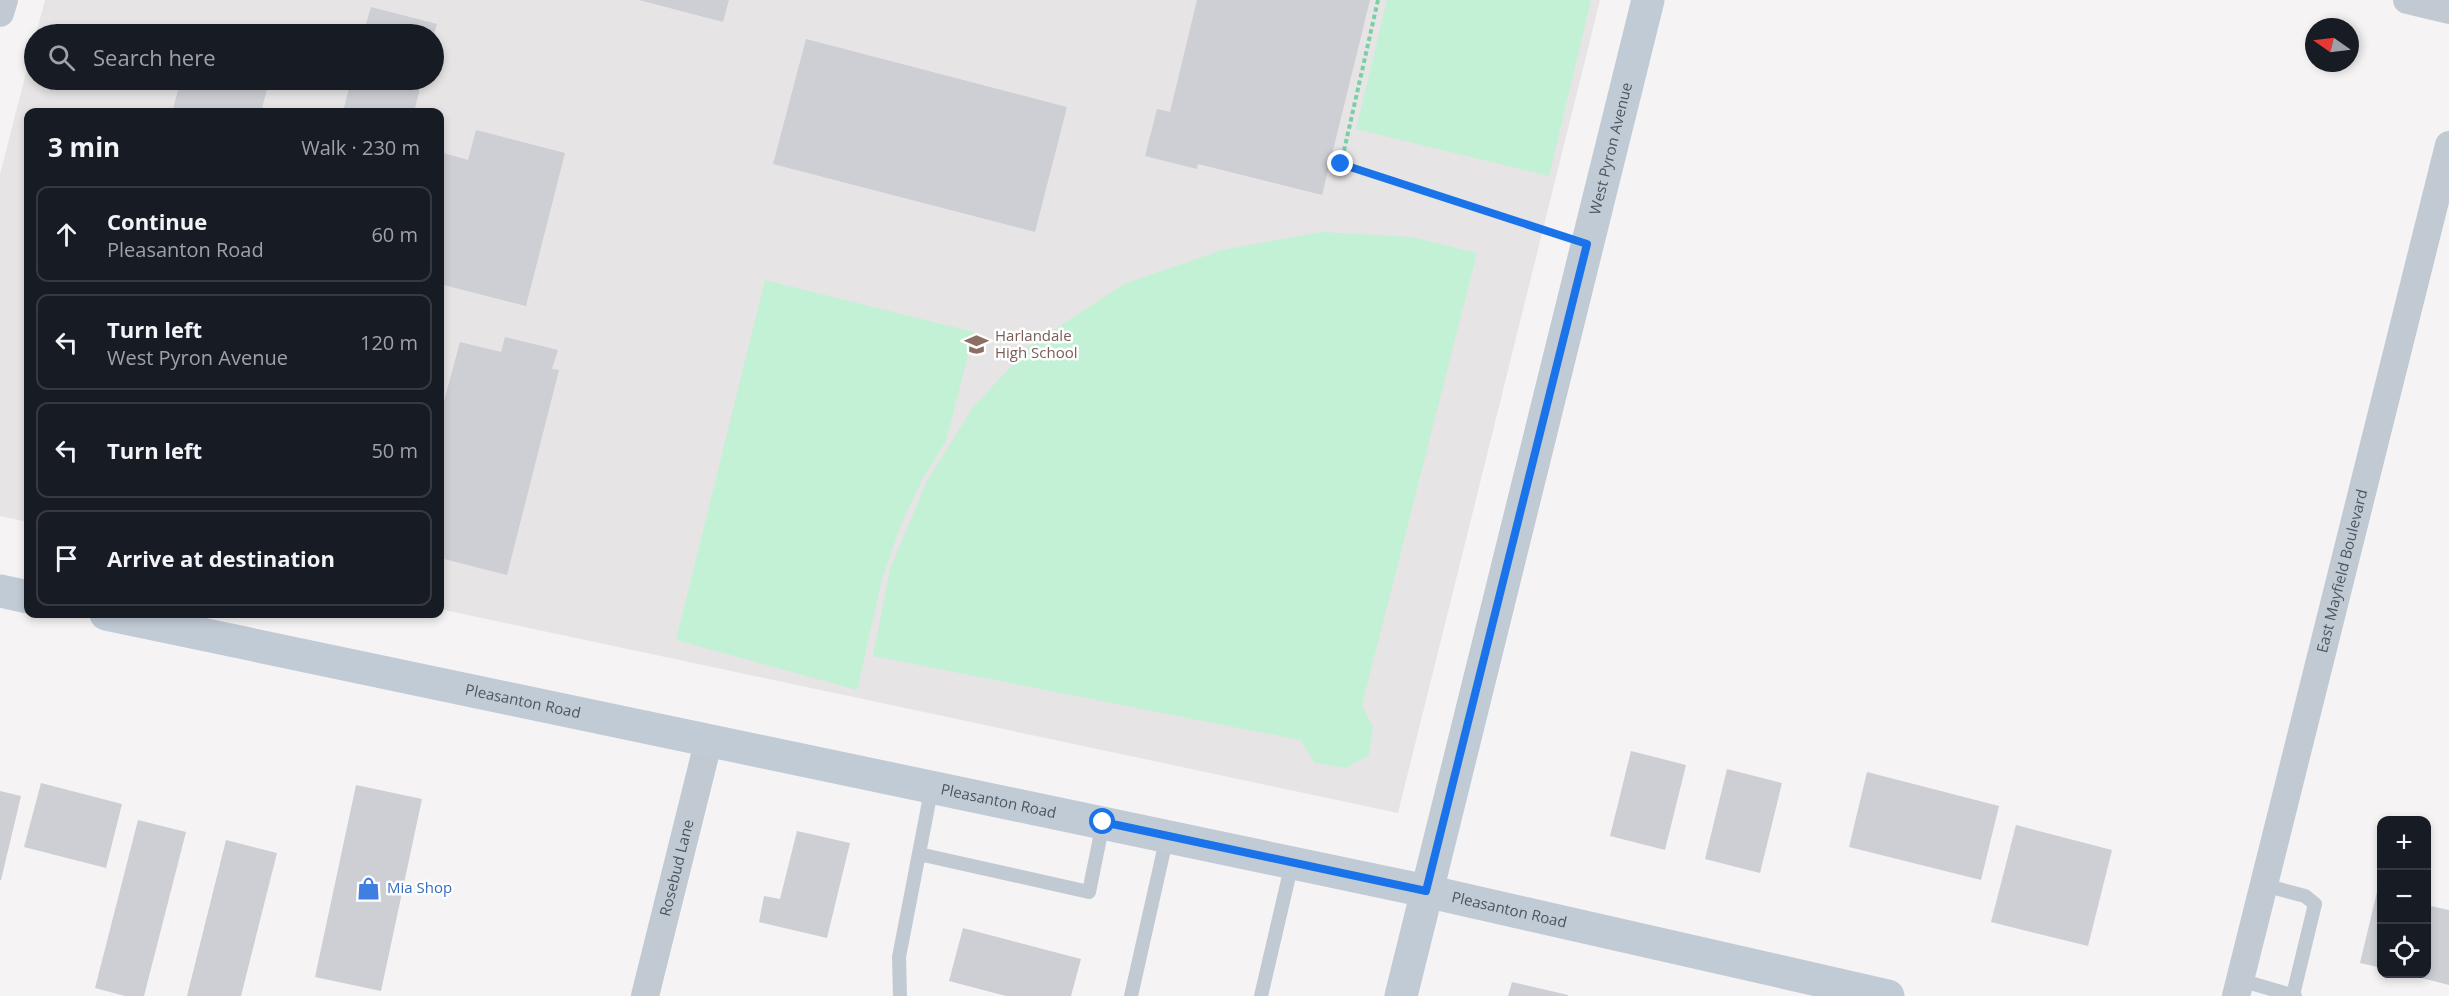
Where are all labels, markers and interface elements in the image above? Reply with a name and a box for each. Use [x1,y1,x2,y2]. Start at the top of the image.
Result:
north arrow [2305,18,2359,72]
search box [24,24,444,90]
icon: search [45,41,78,74]
text: Search here [93,42,216,72]
street label: West Pyron Avenue [1584,80,1636,217]
text: 3 min [48,129,120,165]
text: Walk · 230 m [301,134,420,161]
route end [1327,150,1353,176]
text: Continue [107,206,207,236]
icon: ahead [50,218,83,251]
text: 60 m [371,221,418,248]
text: Pleasanton Road [107,236,264,263]
text: Turn left [107,314,202,344]
place label: Harlandale High School [995,325,1078,362]
icon: left [50,326,83,359]
text: 120 m [360,329,418,356]
school or university icon: Harlandale High School [964,332,990,358]
text: West Pyron Avenue [107,344,288,371]
icon: left [50,434,83,467]
text: Turn left [107,435,202,465]
text: 50 m [371,437,418,464]
street label: East Mayfield Boulevard [2311,487,2371,655]
icon: arrive [50,542,83,575]
text: Arrive at destination [107,543,335,573]
street label: Pleasanton Road [464,679,583,722]
street label: Pleasanton Road [939,778,1058,822]
route start [1089,808,1115,834]
map controls [2377,816,2431,978]
button: + [2377,816,2431,870]
street label: Rosebud Lane [654,817,698,918]
button: − [2377,870,2431,924]
shop icon: Mia Shop [356,875,382,901]
place label: Mia Shop [387,877,452,897]
street label: Pleasanton Road [1450,886,1569,932]
button: locate [2377,924,2431,978]

